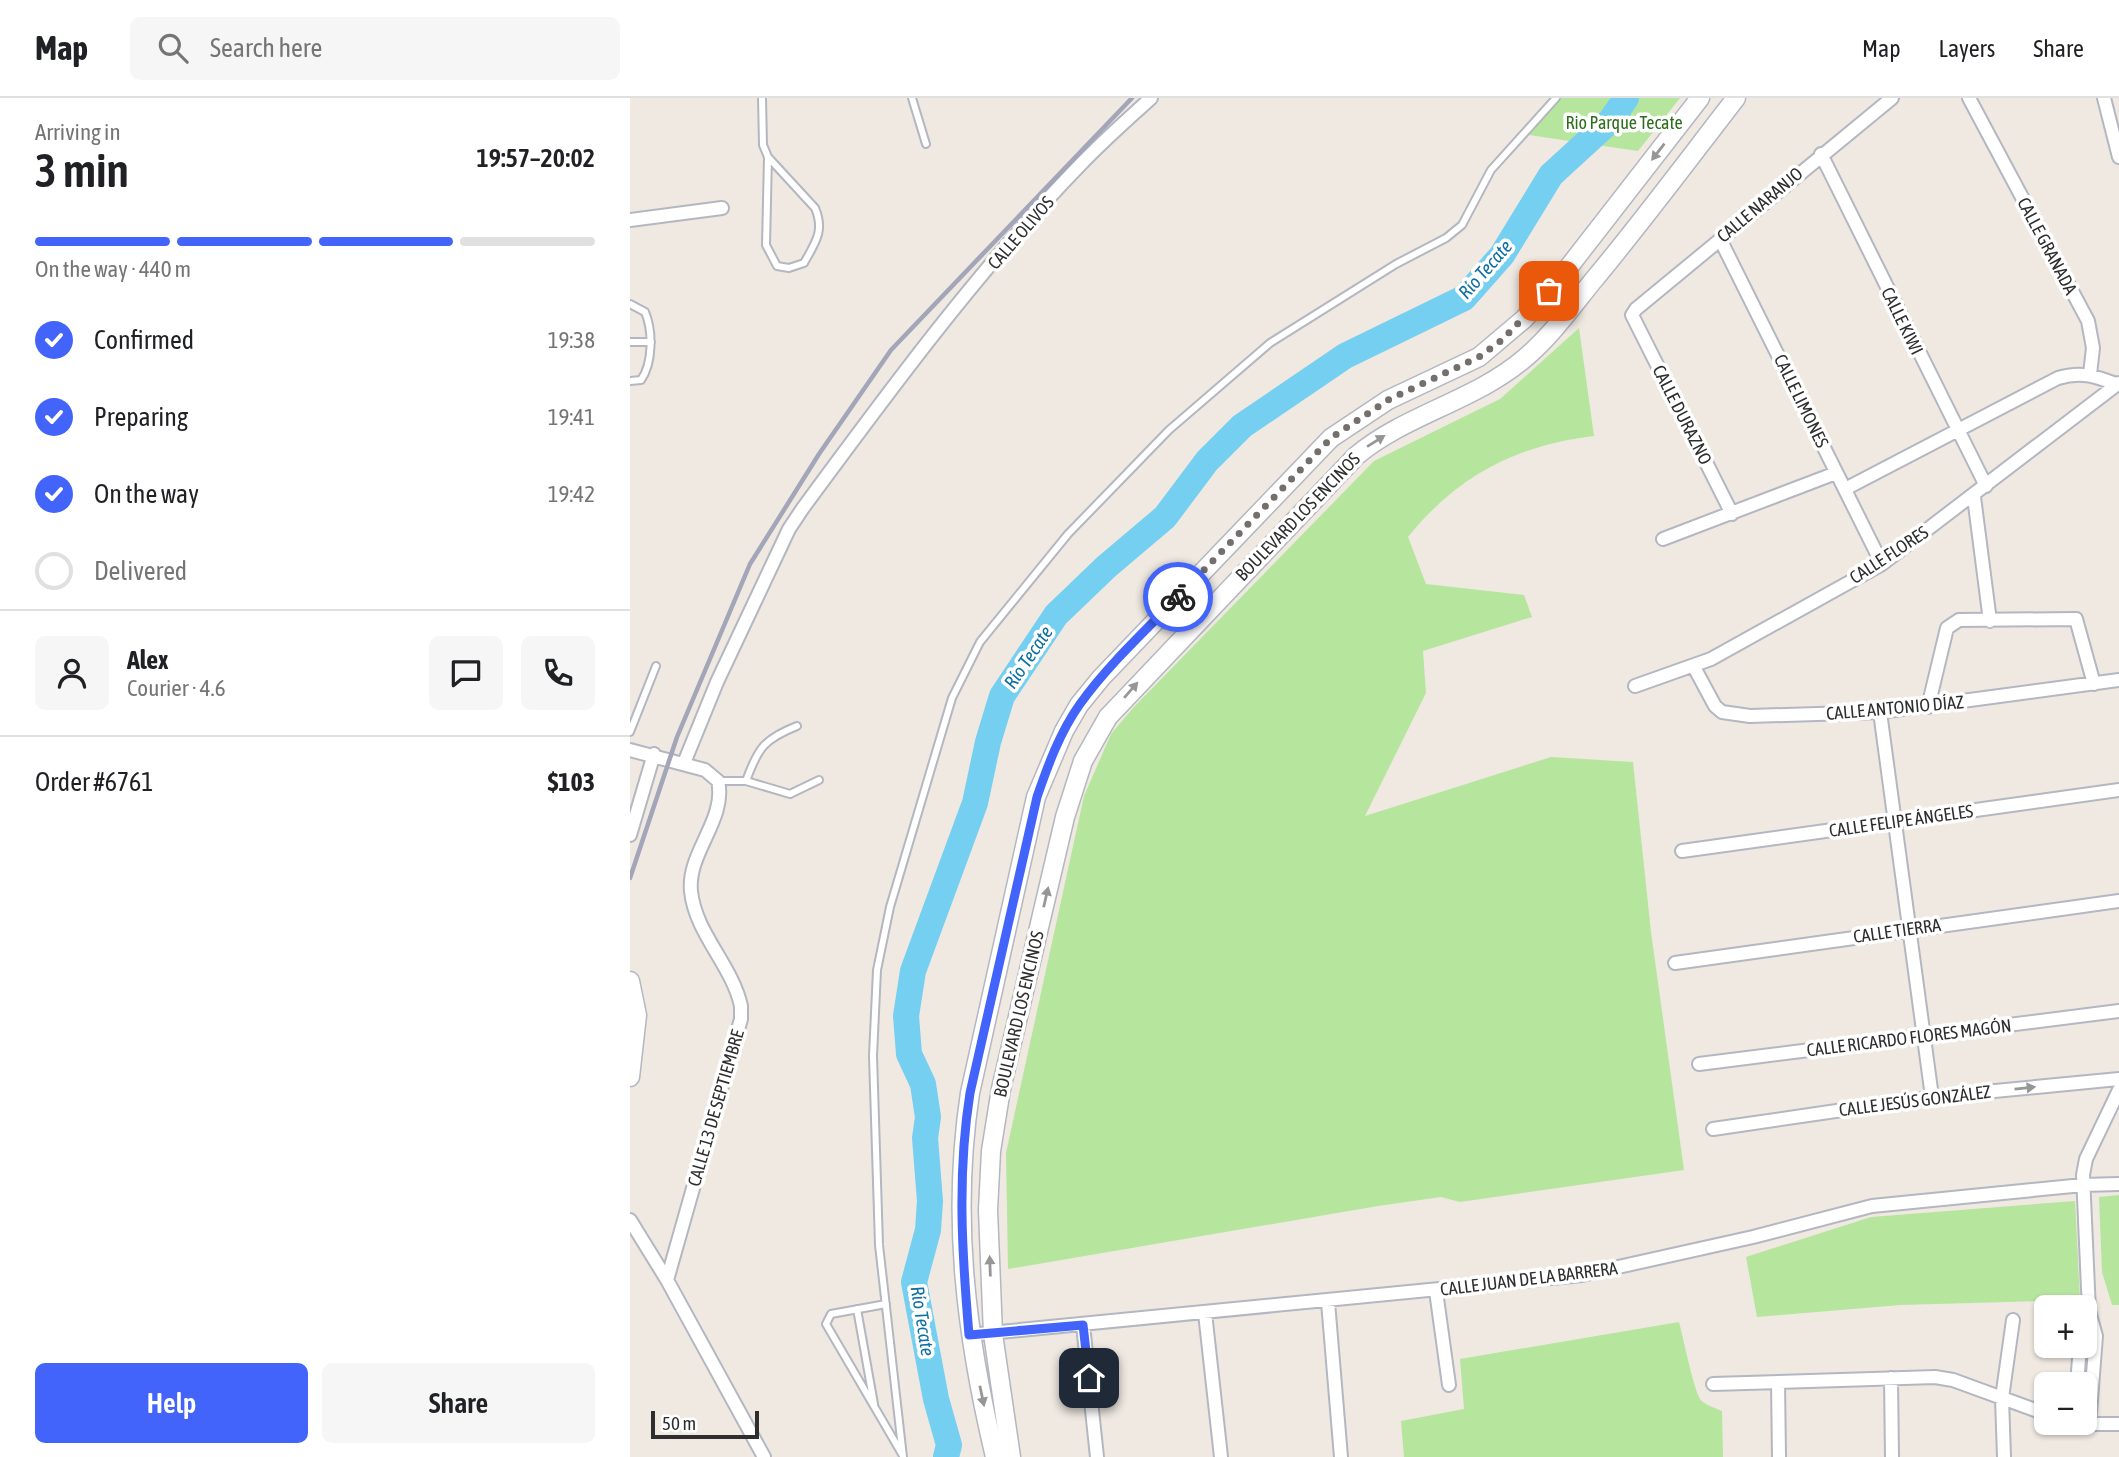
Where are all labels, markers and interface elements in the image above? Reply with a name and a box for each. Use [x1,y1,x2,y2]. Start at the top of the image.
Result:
search box [130,17,620,80]
text: Map [35,29,88,67]
icon: search [154,29,192,67]
text: Search here [210,33,322,63]
text: Map [1862,35,1901,62]
text: Layers [1939,35,1995,62]
text: Share [2033,35,2084,62]
park label: Rio Parque Tecate [1565,112,1683,133]
text: Arriving in [35,119,121,145]
text: 19:57–20:02 [477,143,595,173]
one-way arrow [1652,143,1666,161]
text: 3 min [35,144,129,197]
street label: CALLE NARANJO [1713,163,1807,246]
street label: CALLE OLIVOS [983,192,1058,273]
street label: CALLE GRANADA [2013,194,2082,298]
water label: Río Tecate [1454,235,1516,303]
text: On the way · 440 m [35,256,191,282]
pin [1519,261,1579,321]
icon: bag [1530,272,1568,310]
street label: CALLE KIWI [1877,284,1928,358]
icon: check [35,321,73,359]
text: Confirmed [94,325,194,355]
text: 19:38 [548,327,595,353]
street label: CALLE LIMONES [1770,351,1833,451]
street label: CALLE DURAZNO [1648,362,1716,468]
icon: check [35,398,73,436]
text: Preparing [94,402,188,432]
text: 19:41 [548,404,595,430]
one-way arrow [1366,435,1386,448]
street label: BOULEVARD LOS ENCINOS [1231,448,1365,585]
icon: check [35,475,73,513]
text: On the way [94,479,199,509]
text: 19:42 [548,481,595,507]
street label: CALLE FLORES [1845,521,1932,588]
text: Delivered [94,556,187,586]
courier [1143,562,1213,632]
icon: bike [1159,578,1197,616]
water label: Río Tecate [999,622,1057,692]
button: person [35,636,109,710]
button: chat [429,636,503,710]
button: phone [521,636,595,710]
text: Alex [127,645,168,675]
text: Courier · 4.6 [127,675,226,701]
one-way arrow [1123,682,1138,699]
street label: CALLE ANTONIO DÍAZ [1825,691,1965,724]
text: Order #6761 [35,767,154,797]
text: $103 [547,767,595,797]
street label: CALLE FELIPE ÁNGELES [1828,800,1975,841]
one-way arrow [1041,886,1052,908]
street label: CALLE TIERRA [1852,914,1942,947]
street label: BOULEVARD LOS ENCINOS [989,928,1048,1099]
street label: CALLE RICARDO FLORES MAGÓN [1805,1015,2013,1060]
street label: CALLE 13 DE SEPTIEMBRE [683,1027,748,1189]
street label: CALLE JESÚS GONZÁLEZ [1838,1081,1992,1120]
one-way arrow [2014,1082,2036,1093]
one-way arrow [985,1255,996,1277]
street label: CALLE JUAN DE LA BARRERA [1439,1257,1619,1300]
water label: Río Tecate [907,1284,939,1358]
map controls [2034,1295,2097,1435]
button: + [2034,1295,2097,1358]
pin [1059,1348,1119,1408]
icon: home [1070,1359,1108,1397]
button: Help [35,1363,308,1443]
button: Share [322,1363,595,1443]
button: − [2034,1372,2097,1435]
one-way arrow [976,1385,987,1407]
scale bar [651,1408,760,1440]
text: 50 m [662,1412,696,1434]

